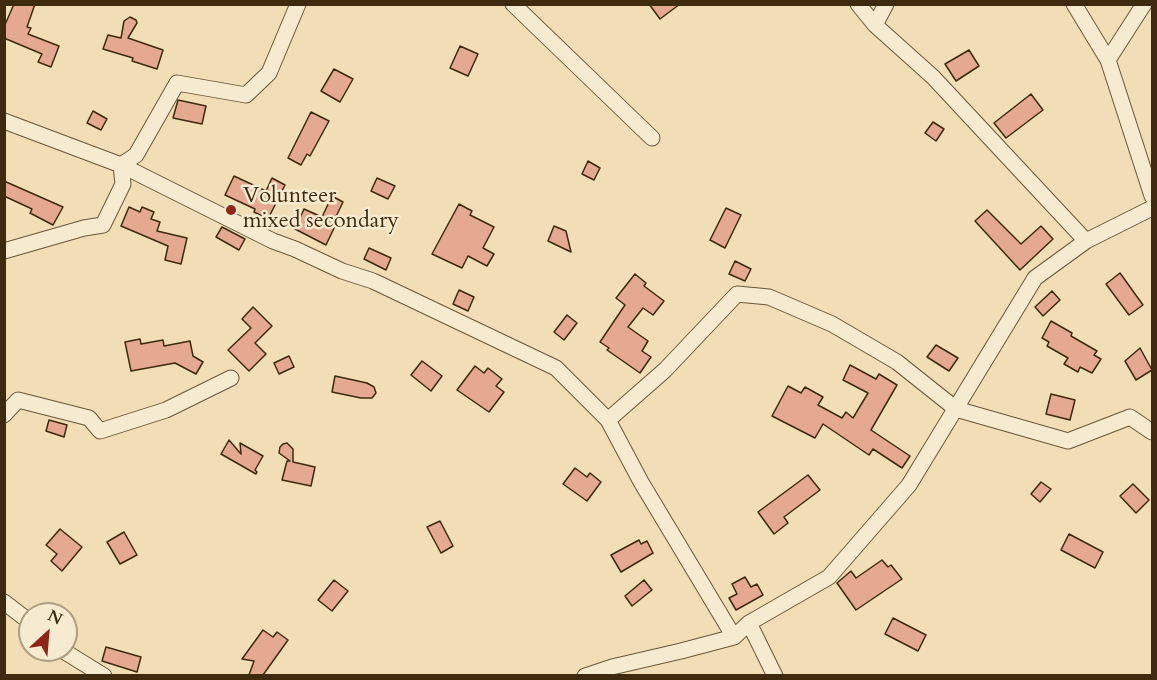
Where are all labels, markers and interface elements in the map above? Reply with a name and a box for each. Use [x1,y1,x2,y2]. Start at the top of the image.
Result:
place label: Volunteer mixed secondary [243,184,399,236]
marker: Volunteer mixed secondary [224,203,238,217]
north arrow [18,602,78,662]
text: N [44,605,66,631]

